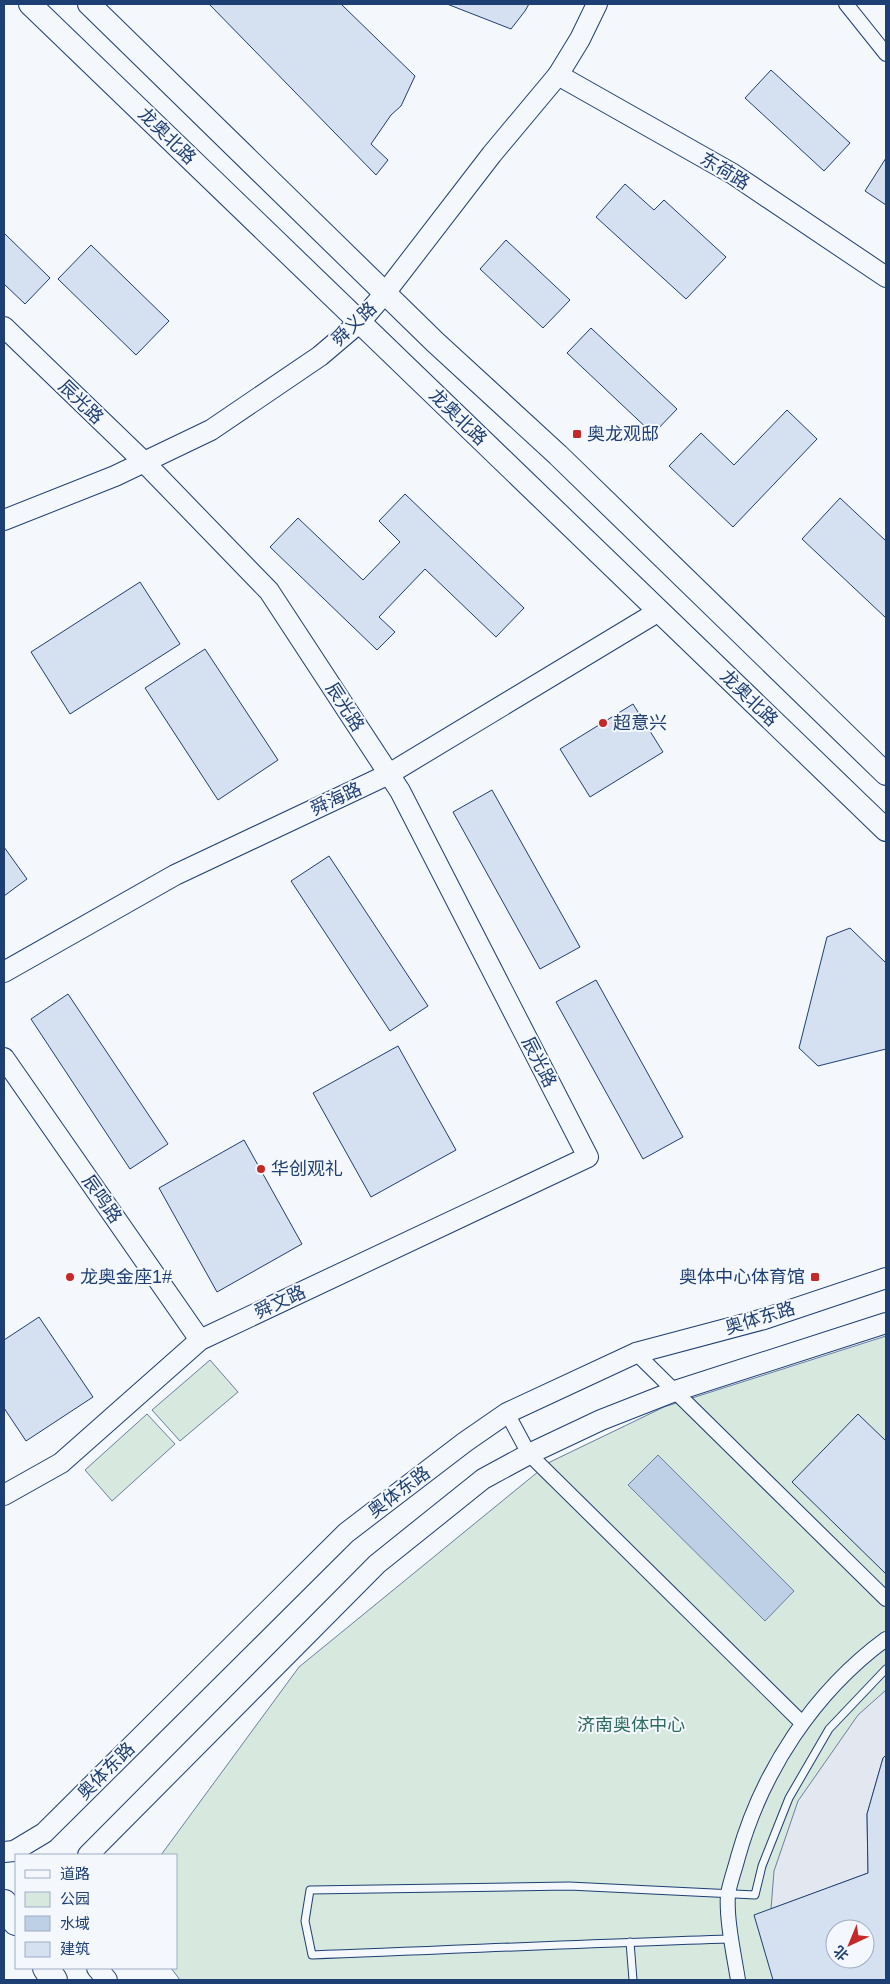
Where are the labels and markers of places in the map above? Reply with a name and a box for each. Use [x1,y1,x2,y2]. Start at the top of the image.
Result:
place label: 奥龙观邸 [587,424,659,444]
marker: 奥龙观邸 [571,428,583,440]
place label: 超意兴 [613,713,667,733]
marker: 超意兴 [597,717,609,729]
place label: 华创观礼 [271,1159,343,1179]
marker: 华创观礼 [255,1163,267,1175]
place label: 龙奥金座1# [80,1267,172,1287]
place label: 奥体中心体育馆 [679,1267,805,1287]
marker: 龙奥金座1# [64,1271,76,1283]
marker: 奥体中心体育馆 [809,1271,821,1283]

